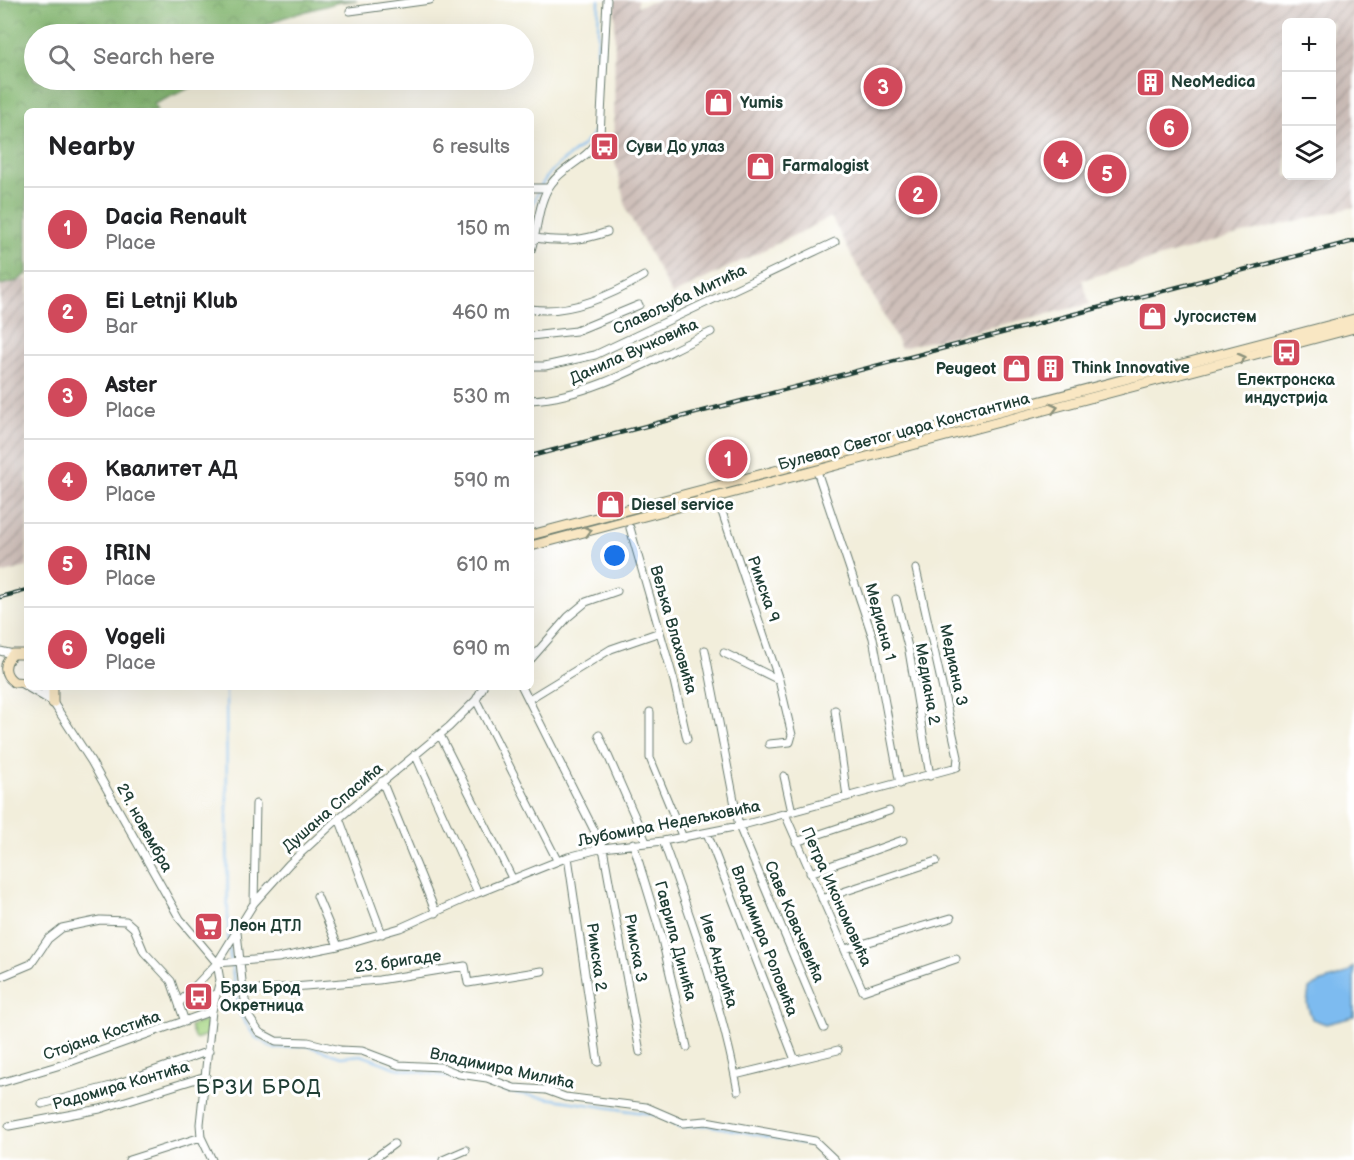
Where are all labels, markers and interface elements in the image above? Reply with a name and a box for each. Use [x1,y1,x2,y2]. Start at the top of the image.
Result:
map controls [1282,18,1336,180]
button: + [1282,18,1336,72]
search box [24,24,534,90]
icon: search [45,41,78,74]
text: Search here [93,44,215,71]
pin: 3 [864,64,902,110]
building icon: NeoMedica [1134,66,1166,98]
button: − [1282,72,1336,126]
place label: NeoMedica [1171,73,1256,92]
shop icon: Yumis [703,87,735,119]
place label: Yumis [740,94,783,113]
pin: 6 [1150,106,1188,150]
button: layers [1282,126,1336,180]
bus stop icon: Суви До улаз [589,131,621,163]
text: Nearby [48,132,135,163]
text: 6 results [432,135,510,159]
place label: Суви До улаз [626,138,725,157]
pin: 4 [1044,138,1082,182]
shop icon: Farmalogist [745,150,777,182]
pin: 5 [1088,152,1126,196]
place label: Farmalogist [782,157,870,176]
pin: 2 [898,172,938,218]
text: Dacia Renault [105,204,247,231]
text: 1 [63,217,72,241]
text: 150 m [457,217,510,241]
text: Place [105,231,156,255]
street label: Славољуба Митића [610,261,750,339]
text: Ei Letnji Klub [105,288,238,315]
text: 2 [62,301,73,325]
text: 460 m [452,301,510,325]
shop icon: Југосистем [1137,301,1169,333]
place label: Југосистем [1174,308,1257,327]
text: Bar [105,315,137,339]
street label: Данила Вучковића [567,315,702,389]
bus stop icon: Електронска индустрија [1270,336,1302,368]
building icon: Think Innovative [1035,352,1067,384]
one-way arrow [1237,352,1247,365]
shop icon: Peugeot [1001,353,1033,385]
place label: Think Innovative [1072,359,1190,378]
place label: Peugeot [936,360,997,379]
place label: Електронска индустрија [1237,371,1336,408]
text: Aster [105,372,157,399]
text: 3 [62,385,73,409]
text: 530 m [453,385,510,409]
street label: Булевар Светог цара Константина [776,389,1032,475]
text: Place [105,399,156,423]
one-way arrow [1048,403,1059,415]
pin: 1 [708,436,748,482]
text: Квалитет АД [105,456,237,483]
text: 4 [62,469,73,493]
text: 590 m [453,469,510,493]
text: Place [105,483,156,507]
shop icon: Diesel service [594,489,626,521]
place label: Diesel service [631,496,734,515]
one-way arrow [582,526,592,539]
text: IRIN [105,540,152,567]
your location [600,541,629,570]
text: 5 [62,553,73,577]
text: 610 m [456,553,510,577]
street label: Римска 9 [743,553,783,625]
street label: Вељка Влаховића [646,563,701,697]
text: Place [105,567,156,591]
street label: Медиана 1 [861,581,899,663]
street label: Медиана 3 [935,622,971,708]
text: Vogeli [105,624,165,651]
text: 6 [61,637,74,661]
text: 690 m [453,637,510,661]
street label: Медиана 2 [910,642,944,727]
text: Place [105,651,156,675]
street label: Душана Спасића [279,759,388,857]
street label: 29. новембра [112,780,176,876]
street label: Љубомира Недељковића [575,797,763,851]
street label: Петра Икономовића [797,824,876,970]
street label: Саве Ковачевића [760,858,828,986]
street label: Владимира Роловића [726,863,802,1020]
street label: Гаврила Динића [650,879,700,1003]
supermarket icon: Леон ДТЛ [192,910,224,942]
street label: Римска 3 [620,912,650,984]
street label: Иве Андрића [695,912,741,1011]
place label: Леон ДТЛ [228,917,302,936]
street label: Римска 2 [582,922,610,993]
street label: 23. бригаде [354,947,443,977]
place label: Брзи Брод Окретница [220,979,304,1016]
bus stop icon: Брзи Брод Окретница [183,981,215,1013]
street label: Стојана Костића [41,1007,164,1065]
street label: Владимира Милића [428,1044,577,1094]
street label: Радомира Контића [50,1057,192,1115]
district label: БРЗИ БРОД [196,1076,322,1100]

